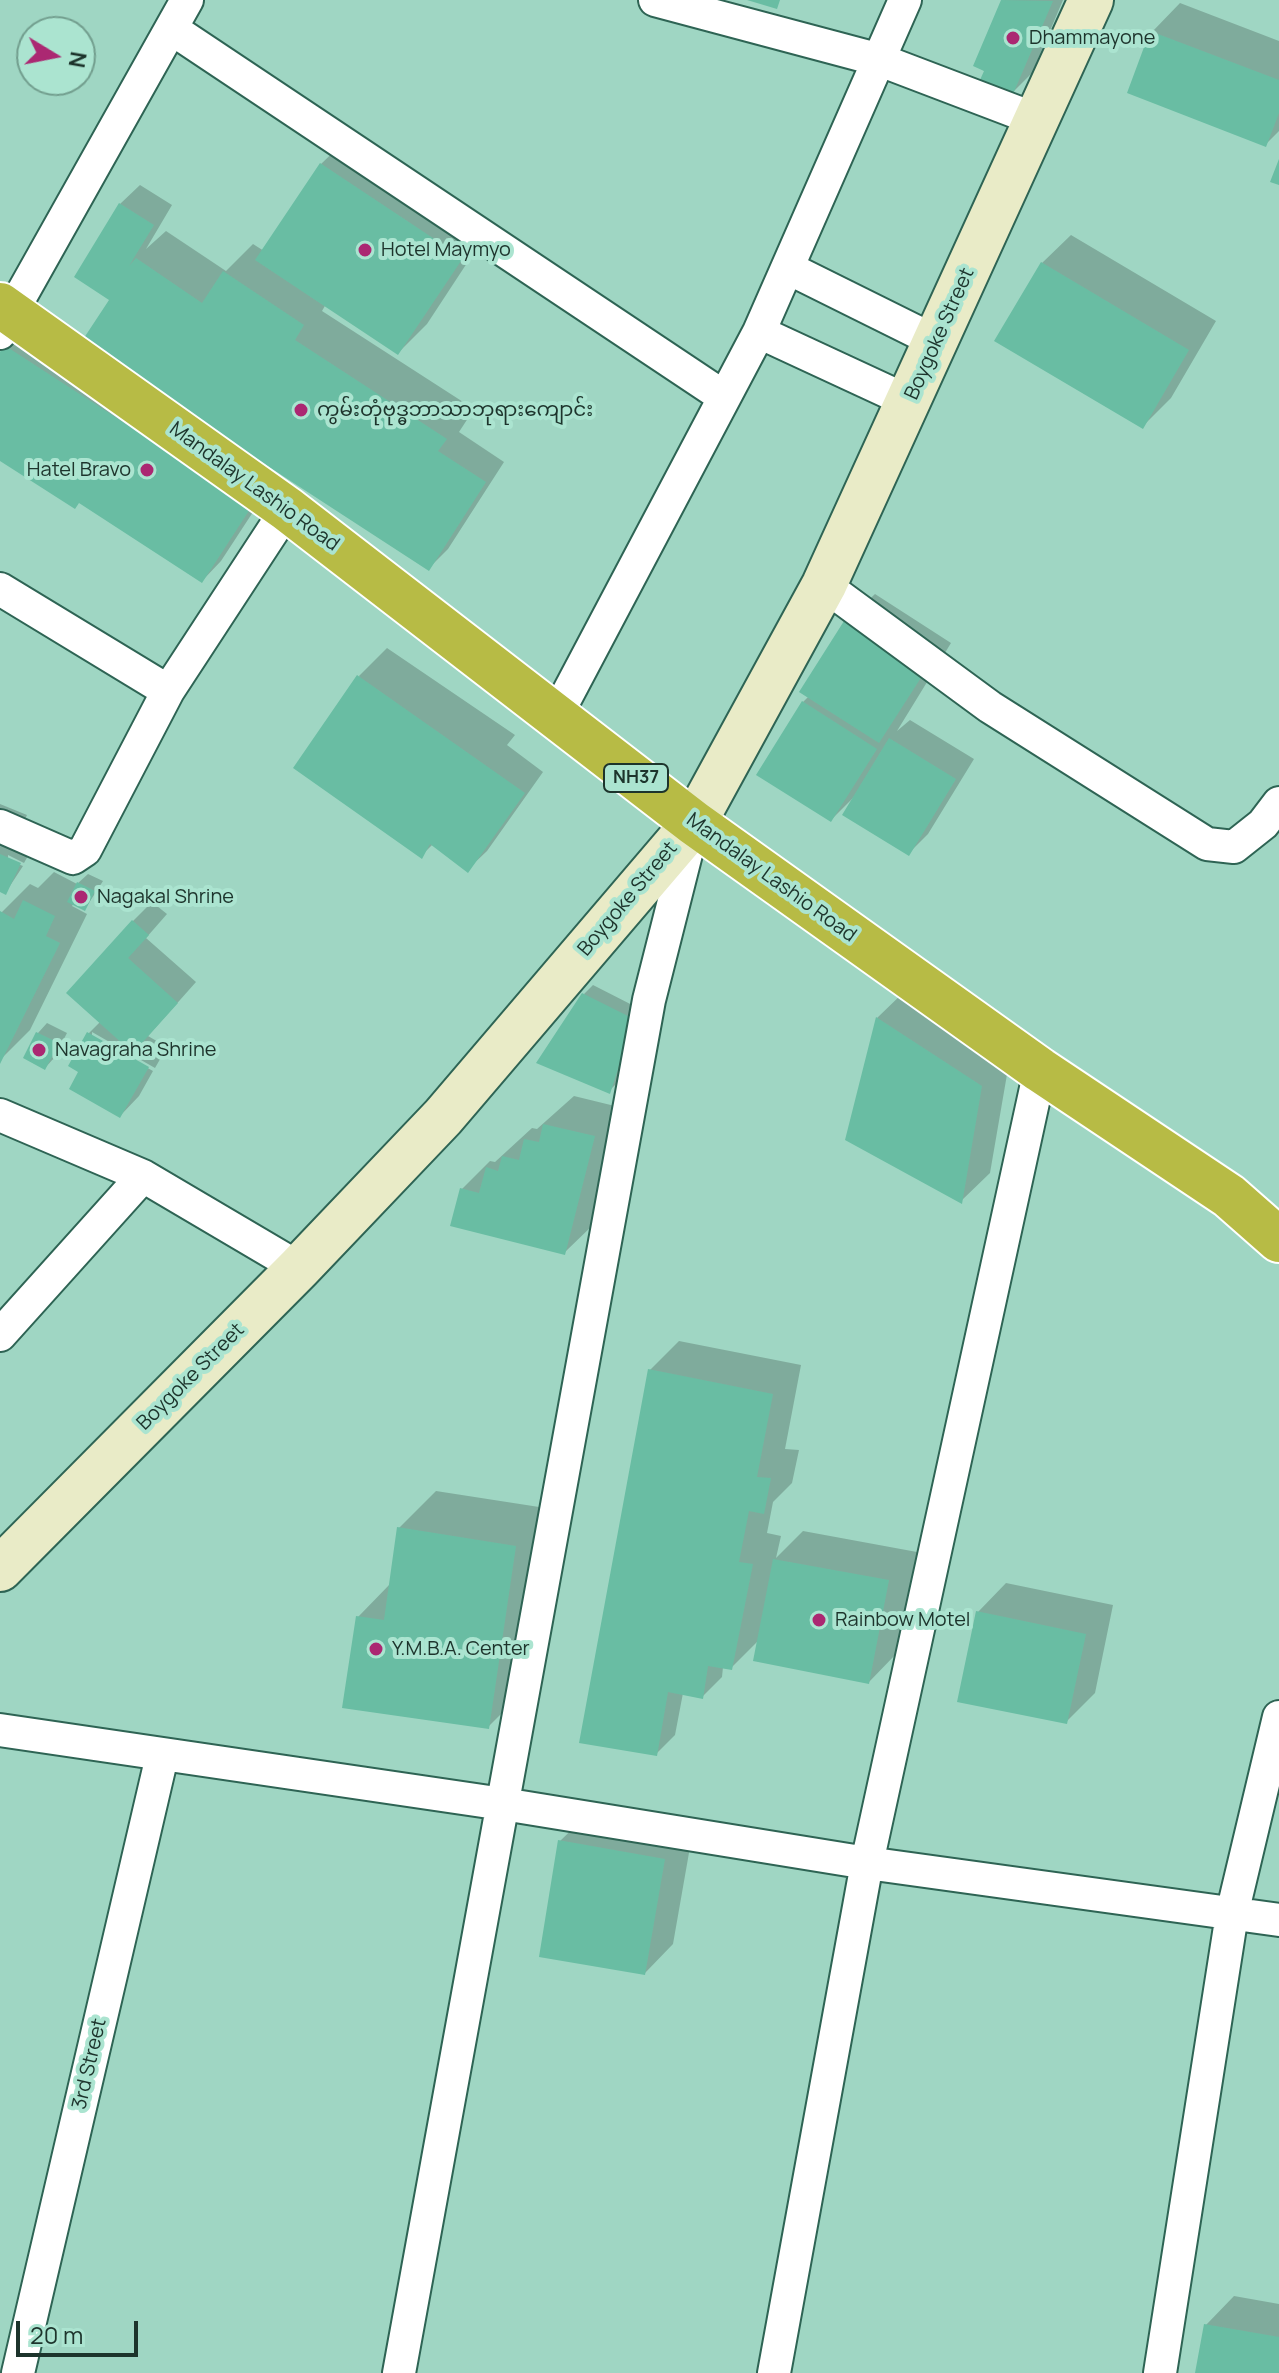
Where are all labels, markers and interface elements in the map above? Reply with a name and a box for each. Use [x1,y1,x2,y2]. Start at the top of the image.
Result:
north arrow [16,16,96,96]
place label: Dhammayone [1029,26,1155,50]
marker: Dhammayone [1004,29,1022,47]
text: N [62,49,94,70]
place label: Hotel Maymyo [381,238,511,262]
marker: Hotel Maymyo [356,241,374,259]
street label: Boygoke Street [900,264,980,404]
place label: ကွမ်းတုံဗုဒ္ဓဘာသာဘုရားကျောင်း [317,398,593,422]
marker: ကွမ်းတုံဗုဒ္ဓဘာသာဘုရားကျောင်း [292,401,310,419]
street label: Mandalay Lashio Road [164,417,344,557]
place label: Hatel Bravo [27,458,131,482]
marker: Hatel Bravo [138,461,156,479]
road number: NH37 [604,764,668,792]
street label: Mandalay Lashio Road [681,808,861,948]
street label: Boygoke Street [573,837,683,961]
place label: Nagakal Shrine [97,885,234,909]
marker: Nagakal Shrine [72,888,90,906]
place label: Navagraha Shrine [55,1038,216,1062]
marker: Navagraha Shrine [30,1041,48,1059]
street label: Boygoke Street [132,1318,250,1436]
place label: Rainbow Motel [835,1608,970,1632]
marker: Rainbow Motel [810,1611,828,1629]
place label: Y.M.B.A. Center [392,1637,530,1661]
marker: Y.M.B.A. Center [367,1640,385,1658]
street label: 3rd Street [68,2016,112,2112]
scale bar [20,2305,142,2355]
text: 20 m [30,2318,83,2351]

